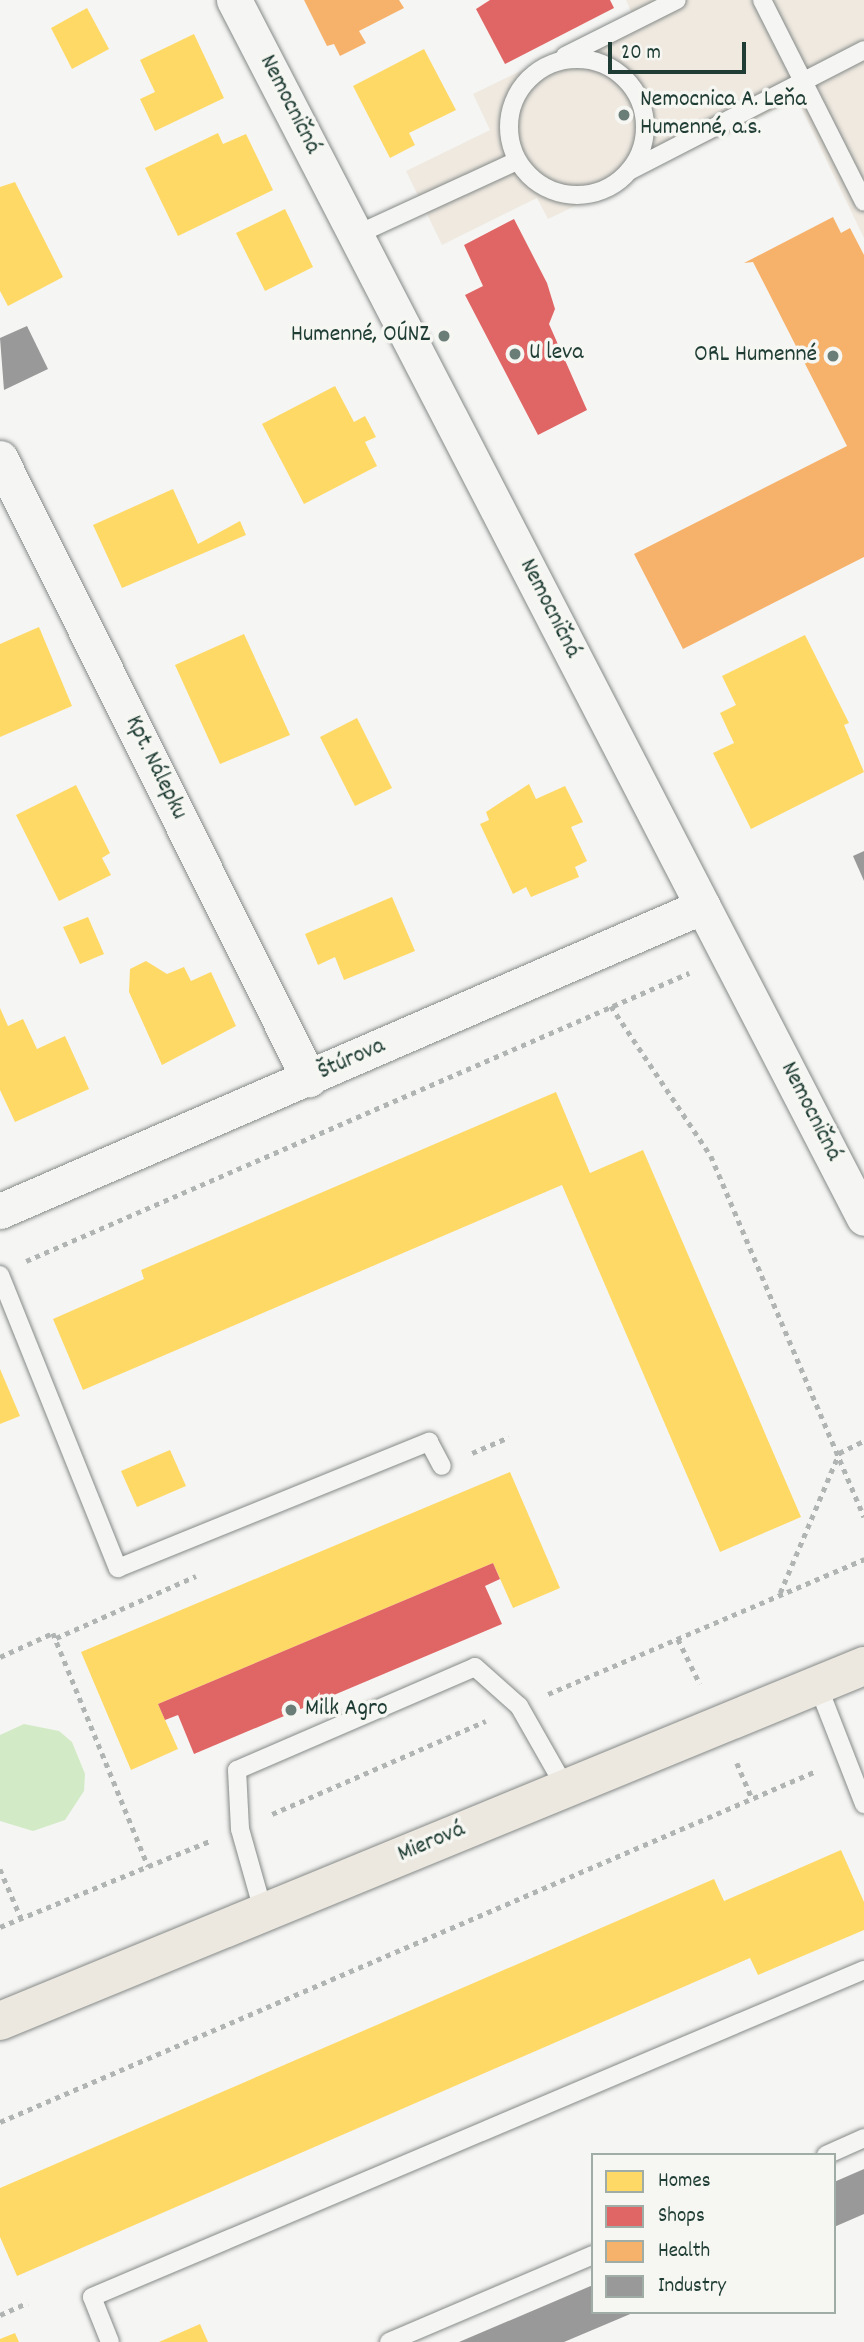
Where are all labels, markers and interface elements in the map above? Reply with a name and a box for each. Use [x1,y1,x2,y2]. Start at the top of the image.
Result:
scale bar [612,28,750,72]
text: 20 m [621,39,661,69]
street label: Nemocničná [252,51,326,159]
place label: Nemocnica A. Leňa Humenné, a.s. [640,87,806,143]
marker: Nemocnica A. Leňa Humenné, a.s. [614,105,634,125]
place label: Humenné, OÚNZ [291,322,430,350]
marker: Humenné, OÚNZ [436,328,452,344]
place label: U leva [529,340,584,368]
place label: ORL Humenné [694,342,817,370]
marker: U leva [507,346,523,362]
marker: ORL Humenné [823,346,843,366]
street label: Nemocničná [512,555,586,663]
street label: Kpt. Nálepku [118,711,192,825]
street label: Štúrova [314,1033,390,1087]
street label: Nemocničná [773,1058,847,1166]
place label: Milk Agro [305,1696,388,1724]
marker: Milk Agro [283,1702,299,1718]
street label: Mierová [394,1816,470,1870]
legend [591,2153,836,2314]
text: Homes [658,2167,711,2197]
text: Shops [658,2202,705,2232]
text: Health [658,2237,710,2267]
text: Industry [658,2272,726,2302]

